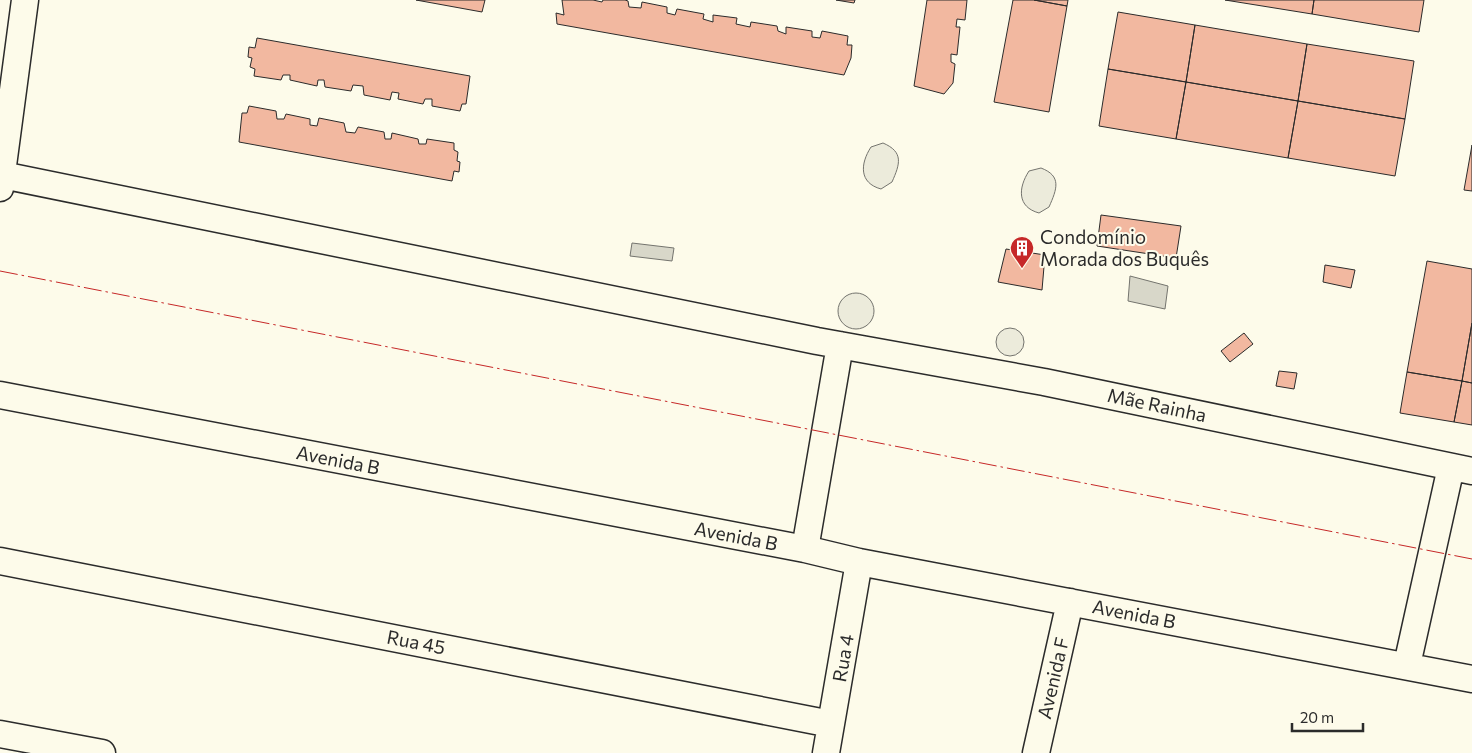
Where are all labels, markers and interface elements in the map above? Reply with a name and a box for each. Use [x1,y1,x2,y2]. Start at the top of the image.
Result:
place label: Condomínio Morada dos Buquês [1040,225,1209,270]
building icon: Condomínio Morada dos Buquês [1009,235,1035,269]
street label: Mãe Rainha [1105,383,1209,426]
street label: Avenida B [294,440,382,479]
street label: Avenida B [692,516,780,555]
street label: Avenida B [1090,594,1178,633]
street label: Rua 45 [385,625,447,658]
street label: Rua 4 [827,632,858,684]
street label: Avenida F [1032,635,1073,721]
scale bar [1292,700,1363,732]
text: 20 m [1300,708,1334,726]

